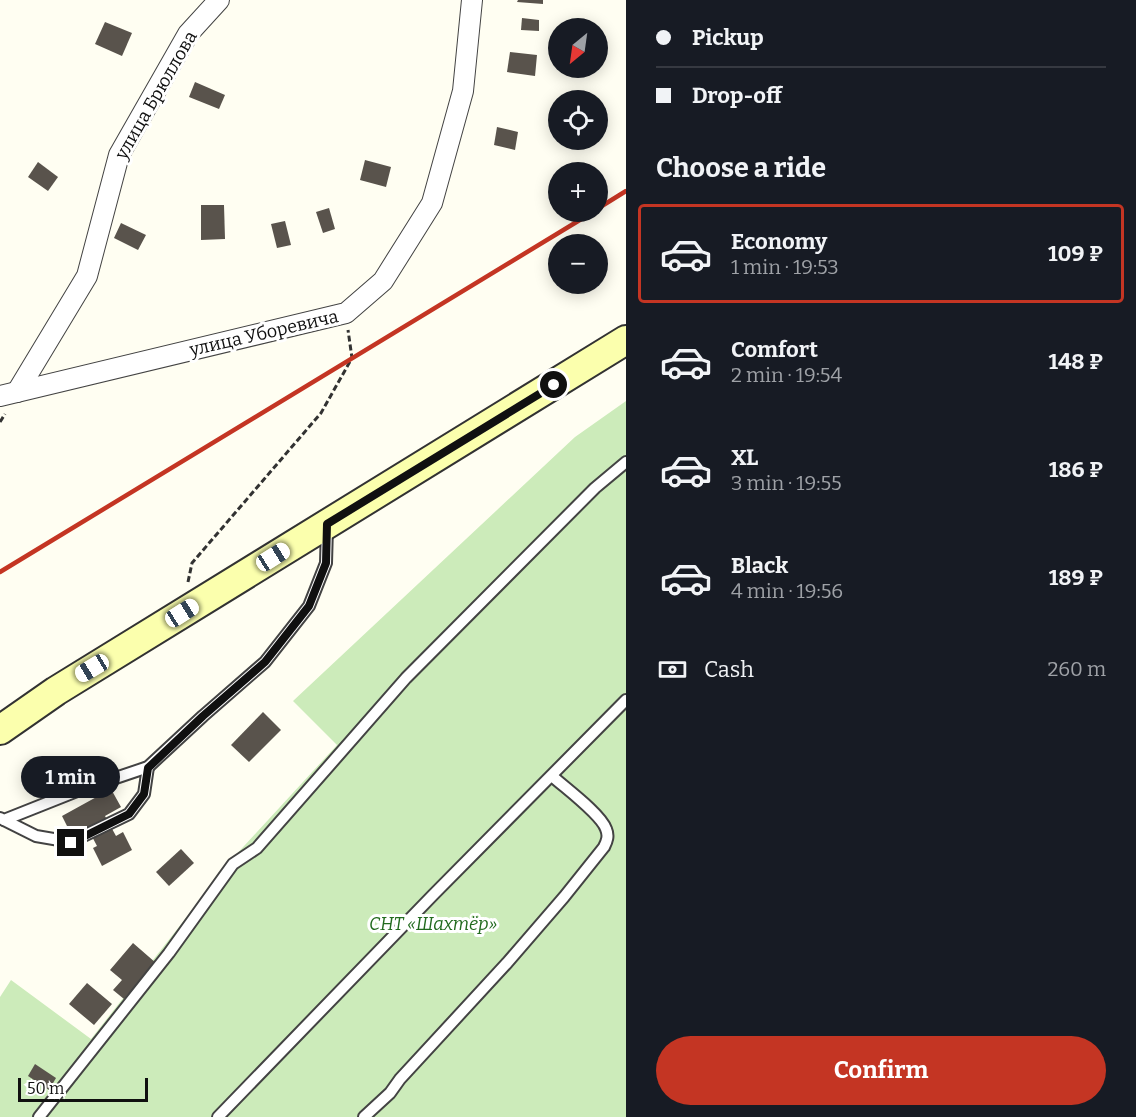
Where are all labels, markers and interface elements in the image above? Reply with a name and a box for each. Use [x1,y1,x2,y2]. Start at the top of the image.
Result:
north arrow [548,18,608,78]
map controls [548,18,608,294]
text: Pickup [692,24,764,51]
street label: улица Брюллова [110,27,202,164]
text: Drop-off [692,82,782,109]
button: locate [548,90,608,150]
text: Choose a ride [656,152,826,184]
button: + [548,162,608,222]
icon: car [659,227,713,281]
text: Economy [731,228,827,255]
button: − [548,234,608,294]
text: 109 ₽ [1048,240,1103,267]
text: 1 min · 19:53 [731,255,839,279]
street label: улица Уборевича [186,305,341,361]
icon: car [659,335,713,389]
text: Comfort [731,336,818,363]
text: 148 ₽ [1048,348,1103,375]
text: 2 min · 19:54 [731,363,842,387]
route start [540,371,567,398]
icon: car [659,443,713,497]
text: XL [731,444,758,471]
text: 186 ₽ [1049,456,1103,483]
text: 3 min · 19:55 [731,471,842,495]
car [253,540,293,574]
icon: car [659,551,713,605]
text: Black [731,552,788,579]
text: 189 ₽ [1049,564,1103,591]
text: 4 min · 19:56 [731,579,843,603]
car [162,596,202,630]
car [72,651,112,685]
icon: cash [656,653,689,686]
text: Cash [704,656,754,683]
text: 260 m [1047,657,1106,681]
callout: 1 min [22,756,121,798]
text: 1 min [45,765,96,789]
route end [57,829,84,856]
park label: СНТ «Шахтёр» [369,913,497,935]
button: Confirm [656,1036,1106,1105]
scale bar [18,1075,148,1102]
text: 50 m [27,1079,64,1098]

